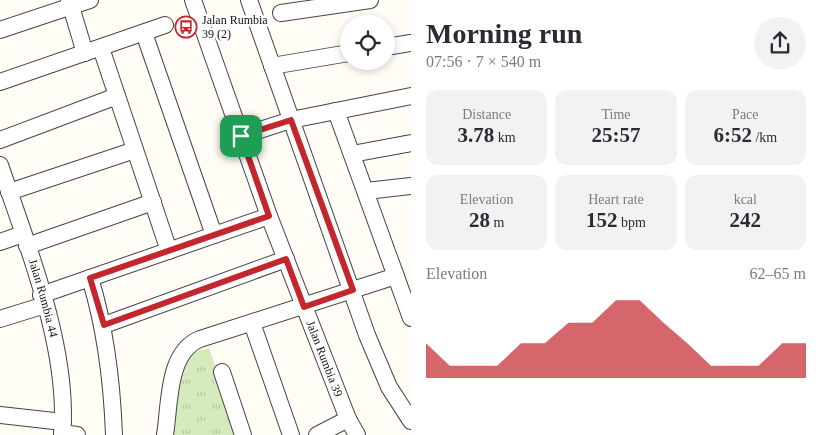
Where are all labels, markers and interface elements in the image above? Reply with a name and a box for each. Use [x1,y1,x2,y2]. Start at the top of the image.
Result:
place label: Jalan Rumbia 39 (2) [202,13,268,41]
bus stop icon: Jalan Rumbia 39 (2) [174,15,198,39]
map controls [340,15,395,70]
button: locate [340,15,395,70]
button: share [754,17,806,69]
text: Morning run [426,18,582,49]
text: 07:56 · 7 × 540 m [426,53,541,70]
text: Distance [462,107,511,122]
text: Time [601,107,631,122]
text: Pace [732,107,759,122]
pin [220,115,262,157]
icon: arrive [227,122,255,150]
text: 3.78 [458,123,494,147]
text: 25:57 [591,123,640,147]
text: 6:52 [713,123,752,147]
text: km [494,130,516,145]
text: /km [752,130,777,145]
text: Elevation [460,192,513,207]
text: Heart rate [588,192,644,207]
text: kcal [734,192,757,207]
text: 28 [469,208,490,232]
text: 152 [586,208,618,232]
text: 242 [730,208,761,232]
text: m [490,215,504,230]
text: bpm [618,215,646,230]
street label: Jalan Rumbia 44 [26,257,61,339]
text: Elevation [426,265,487,282]
text: 62–65 m [750,265,806,282]
street label: Jalan Rumbia 39 [303,318,346,399]

